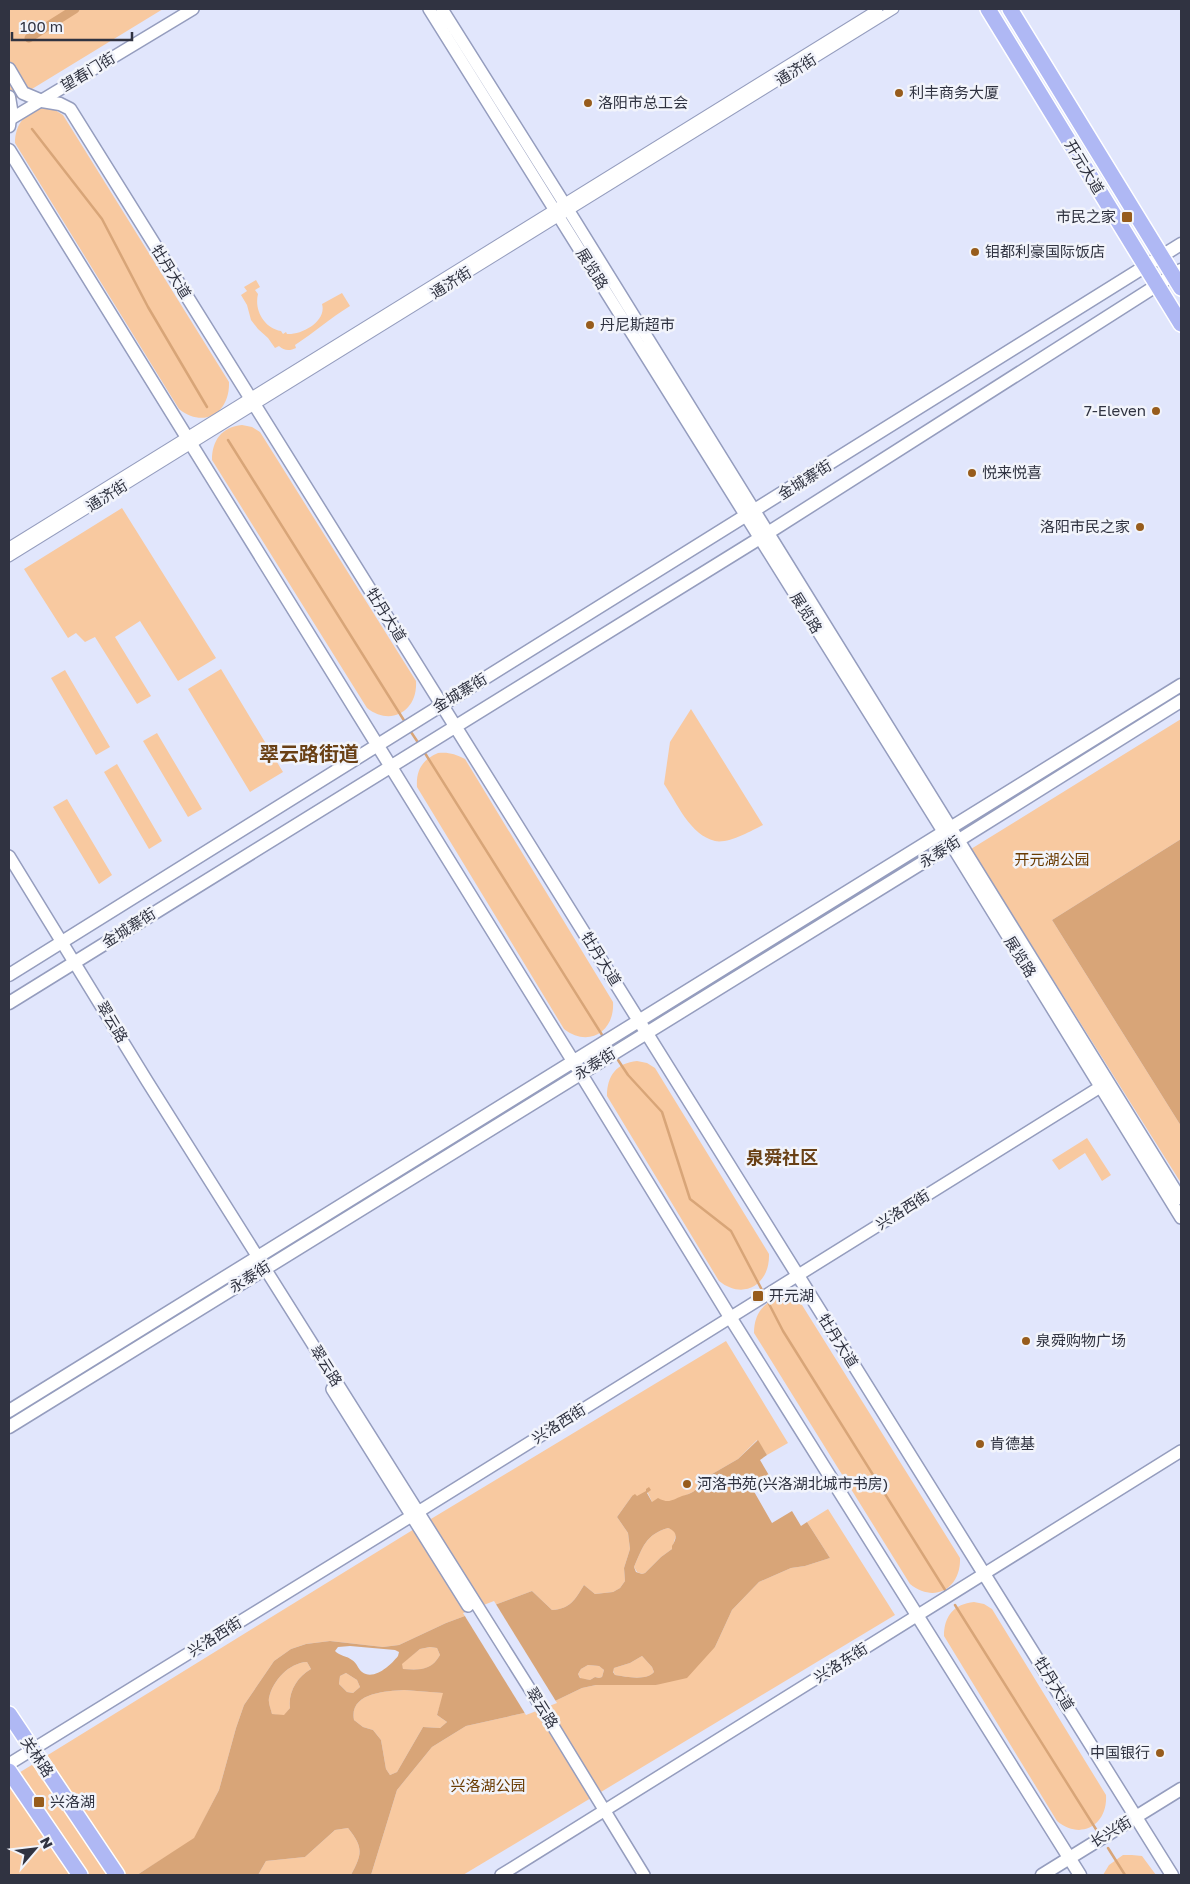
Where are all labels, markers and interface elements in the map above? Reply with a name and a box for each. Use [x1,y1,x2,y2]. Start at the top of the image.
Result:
scale bar [12,10,132,42]
text: 100 m [20,17,63,35]
street label: 望春门街 [57,48,118,94]
street label: 通济街 [772,50,819,89]
place label: 利丰商务大厦 [909,83,999,101]
marker: 利丰商务大厦 [893,87,905,99]
place label: 洛阳市总工会 [598,93,688,111]
marker: 洛阳市总工会 [582,97,594,109]
street label: 开元大道 [1062,136,1108,197]
place label: 市民之家 [1056,207,1116,225]
marker: 市民之家 [1120,210,1134,224]
street label: 牡丹大道 [148,241,195,302]
place label: 钼都利豪国际饭店 [985,242,1105,260]
street label: 展览路 [573,245,612,292]
marker: 钼都利豪国际饭店 [969,246,981,258]
street label: 通济街 [427,263,474,302]
place label: 丹尼斯超市 [600,315,675,333]
marker: 丹尼斯超市 [584,319,596,331]
place label: 7-Eleven [1084,401,1146,419]
marker: 7-Eleven [1150,405,1162,417]
street label: 金城寨街 [774,456,835,503]
place label: 悦来悦喜 [982,463,1042,481]
marker: 悦来悦喜 [966,467,978,479]
street label: 通济街 [83,476,130,515]
place label: 洛阳市民之家 [1040,517,1130,535]
marker: 洛阳市民之家 [1134,521,1146,533]
street label: 牡丹大道 [363,584,410,645]
street label: 展览路 [787,589,826,636]
street label: 金城寨街 [429,669,490,715]
district label: 翠云路街道 [259,741,359,765]
street label: 永泰街 [916,832,963,871]
park label: 开元湖公园 [1014,850,1090,868]
street label: 金城寨街 [98,904,159,951]
street label: 牡丹大道 [578,928,625,989]
street label: 展览路 [1001,933,1040,980]
street label: 翠云路 [94,998,132,1045]
street label: 永泰街 [571,1044,618,1083]
district label: 泉舜社区 [746,1146,818,1168]
street label: 兴洛西街 [872,1186,933,1233]
street label: 永泰街 [226,1257,273,1296]
place label: 开元湖 [769,1286,814,1304]
marker: 开元湖 [751,1289,765,1303]
street label: 牡丹大道 [815,1310,862,1371]
place label: 泉舜购物广场 [1036,1331,1126,1349]
marker: 泉舜购物广场 [1020,1335,1032,1347]
street label: 翠云路 [307,1342,346,1389]
street label: 兴洛西街 [528,1400,589,1447]
place label: 肯德基 [990,1434,1035,1452]
marker: 肯德基 [974,1438,986,1450]
place label: 河洛书苑(兴洛湖北城市书房) [697,1474,888,1492]
marker: 河洛书苑(兴洛湖北城市书房) [681,1478,693,1490]
street label: 兴洛西街 [184,1613,245,1660]
street label: 兴洛东街 [810,1639,871,1686]
street label: 牡丹大道 [1031,1653,1078,1714]
street label: 翠云路 [523,1684,562,1731]
street label: 关林路 [18,1733,58,1780]
place label: 中国银行 [1090,1743,1150,1761]
marker: 中国银行 [1154,1747,1166,1759]
park label: 兴洛湖公园 [450,1776,526,1794]
place label: 兴洛湖 [50,1792,95,1810]
marker: 兴洛湖 [32,1795,46,1809]
street label: 长兴街 [1087,1812,1134,1850]
north arrow [10,1824,60,1874]
text: N [37,1834,57,1851]

